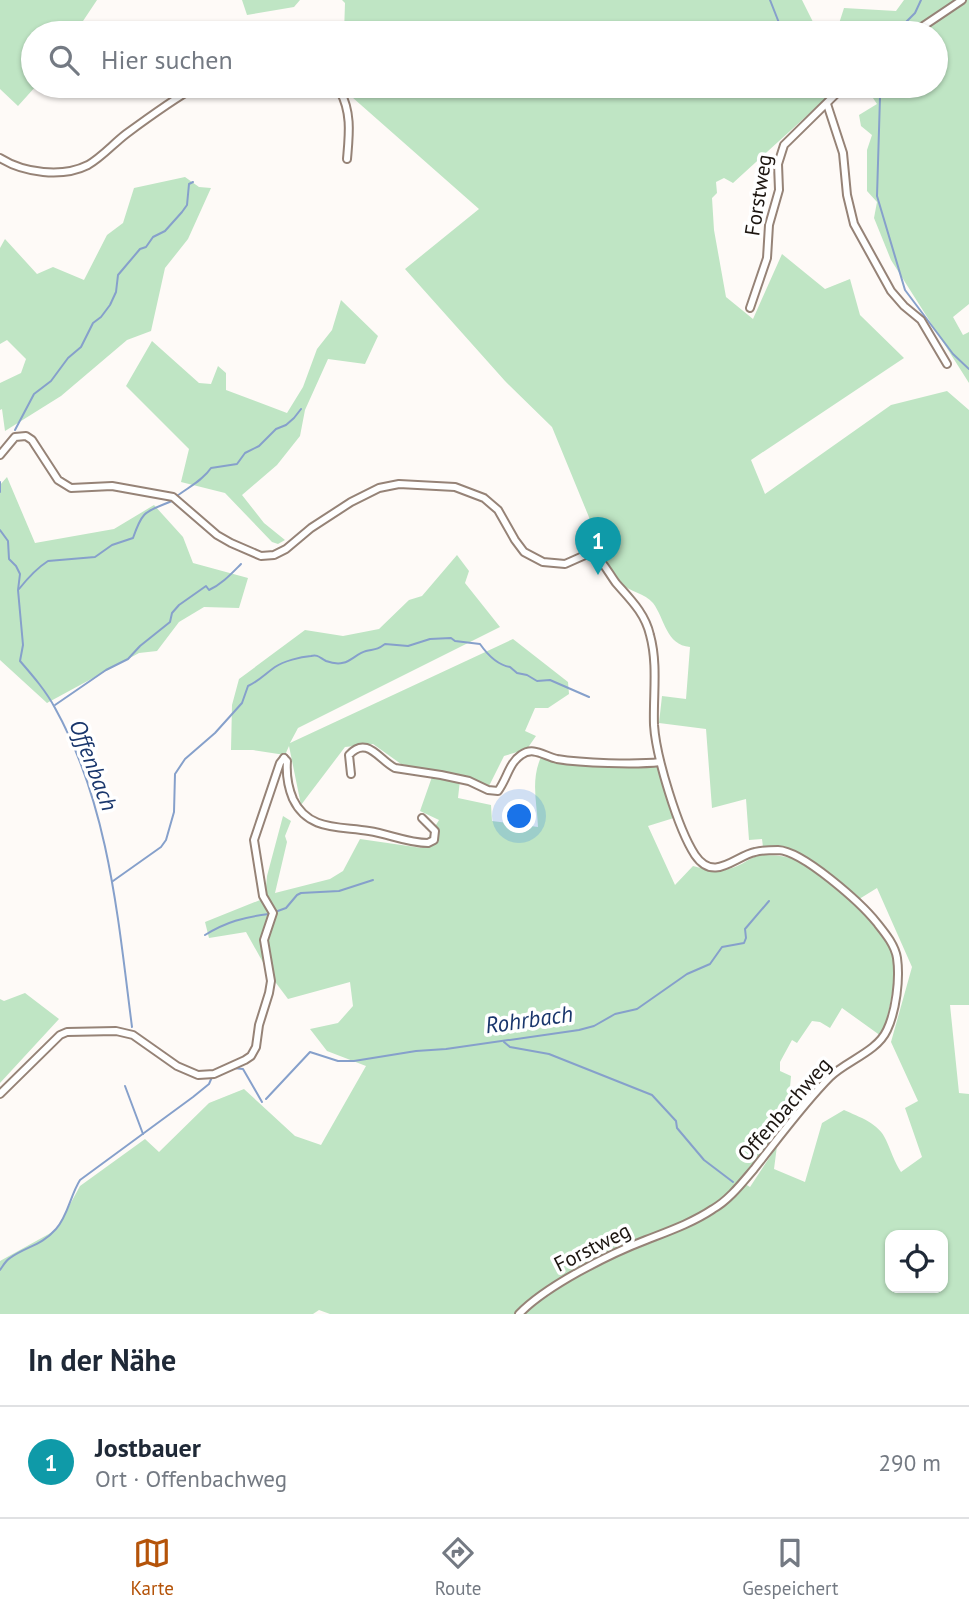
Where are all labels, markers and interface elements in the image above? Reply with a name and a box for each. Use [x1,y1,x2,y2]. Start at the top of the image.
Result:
search box [21,21,948,98]
icon: search [45,41,83,79]
text: Hier suchen [101,43,233,76]
street label: Forstweg [738,152,778,238]
pin: 1 [575,517,621,575]
water label: Offenbach [63,715,125,815]
your location [502,799,536,833]
water label: Rohrbach [483,999,575,1039]
street label: Offenbachweg [731,1051,837,1167]
street label: Forstweg [549,1216,635,1278]
map controls [885,1230,948,1293]
button: locate [885,1230,948,1293]
text: In der Nähe [28,1340,176,1379]
text: Jostbauer [95,1431,201,1464]
text: 1 [44,1448,58,1477]
text: 290 m [879,1448,941,1477]
text: Ort · Offenbachweg [95,1464,287,1493]
tab: Karte [130,1534,174,1600]
tab: Route [435,1534,481,1600]
tab: Gespeichert [742,1534,839,1600]

